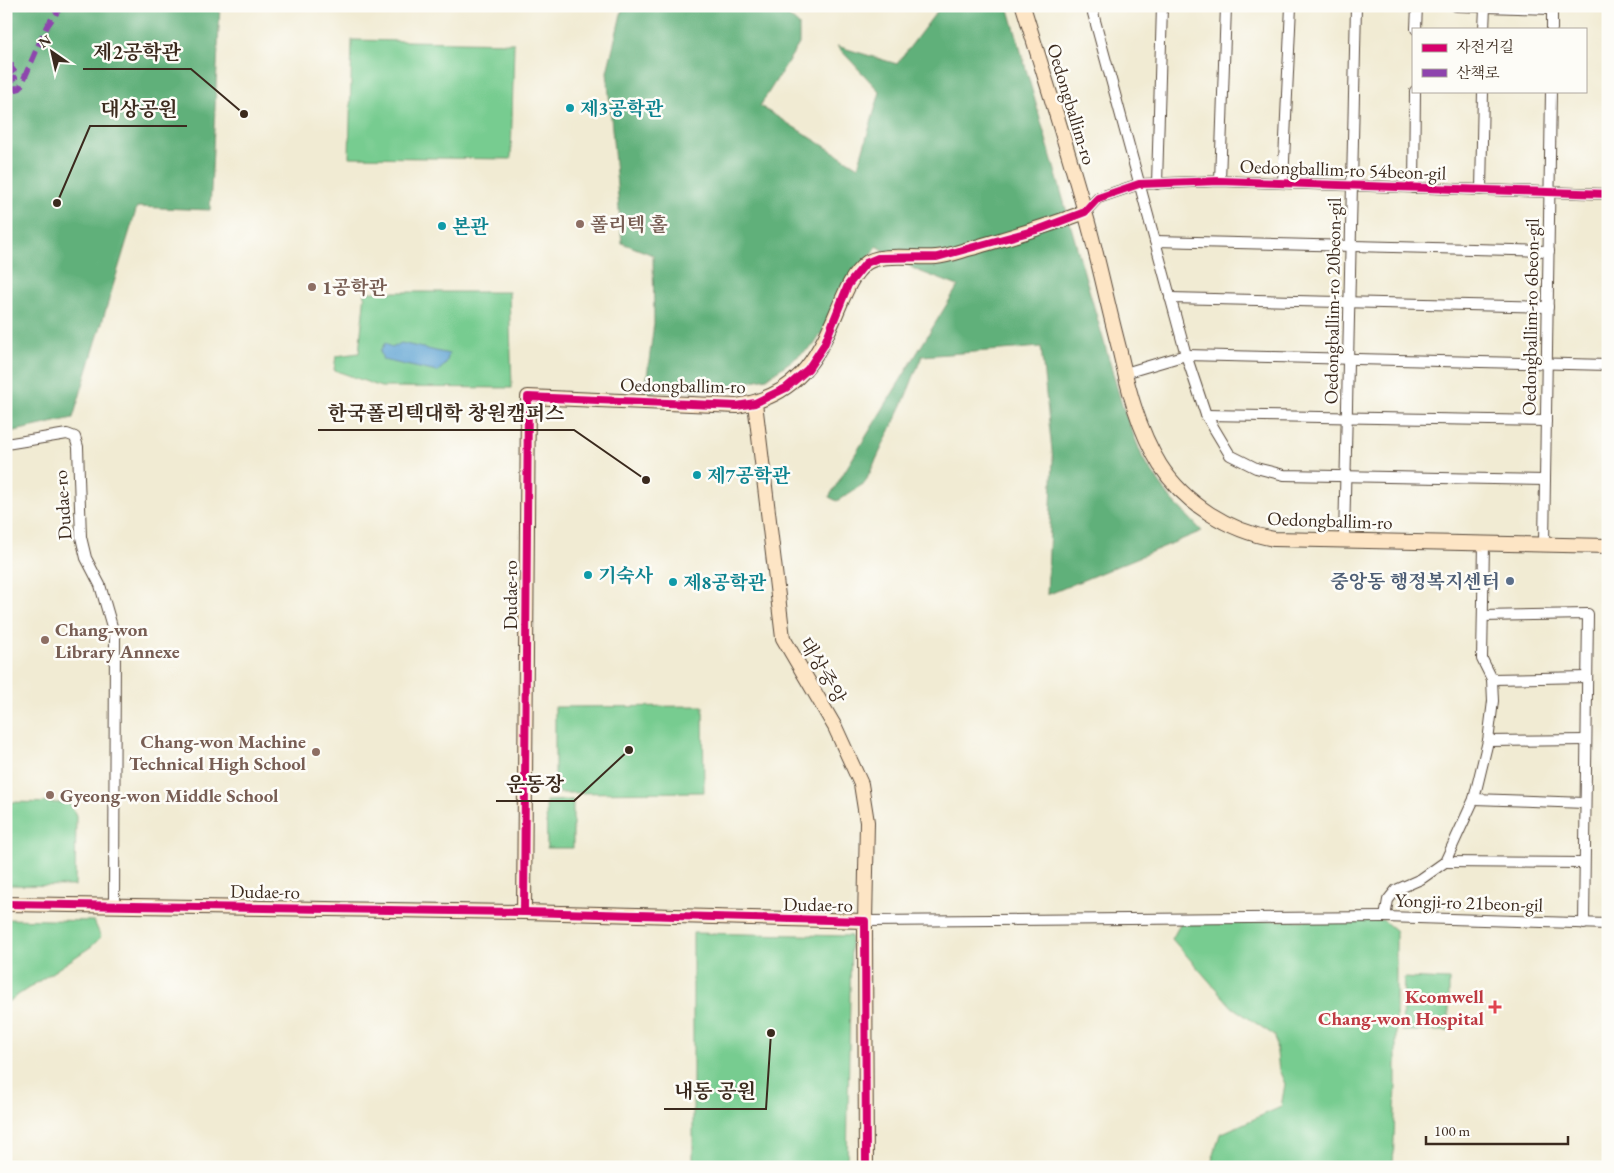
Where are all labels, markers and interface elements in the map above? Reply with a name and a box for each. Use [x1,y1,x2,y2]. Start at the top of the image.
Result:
north arrow [28,28,78,78]
legend [1412,28,1586,92]
text: N [35,30,55,52]
callout: 제2공학관 [83,34,191,69]
text: 자전거길 [1456,37,1514,56]
text: 제2공학관 [93,39,182,65]
street label: Oedongballim-ro [1041,40,1102,168]
text: 산책로 [1456,63,1500,82]
callout: 대상공원 [90,91,187,126]
text: 대상공원 [100,96,178,122]
place label: 제3공학관 [580,96,664,121]
marker: 제3공학관 [564,102,576,114]
street label: Oedongballim-ro 54beon-gil [1239,153,1447,186]
street label: Oedongballim-ro 20beon-gil [1318,197,1347,405]
place label: 폴리텍 홀 [590,212,668,237]
place label: 본관 [452,214,489,239]
marker: 폴리텍 홀 [574,218,586,230]
street label: Oedongballim-ro 6beon-gil [1516,218,1545,416]
marker: 본관 [436,220,448,232]
place label: 1공학관 [322,275,388,300]
marker: 1공학관 [306,281,318,293]
street label: Oedongballim-ro [620,372,746,399]
callout: 한국폴리텍대학 창원캠퍼스 [318,395,574,430]
text: 한국폴리텍대학 창원캠퍼스 [328,400,564,426]
place label: 제7공학관 [707,463,791,488]
street label: Dudae-ro [48,469,77,541]
marker: 제7공학관 [691,469,703,481]
street label: Oedongballim-ro [1267,506,1393,535]
street label: Dudae-ro [498,560,523,630]
place label: 기숙사 [598,563,654,588]
marker: 기숙사 [582,569,594,581]
place label: 중앙동 행정복지센터 [1330,569,1500,594]
place label: 제8공학관 [683,570,767,595]
marker: 중앙동 행정복지센터 [1504,575,1516,587]
marker: 제8공학관 [667,576,679,588]
place label: Chang-won Library Annexe [55,617,180,664]
street label: 대상중앙 [793,632,852,709]
marker: Chang-won Library Annexe [39,634,51,646]
place label: Chang-won Machine Technical High School [129,729,307,776]
marker: Chang-won Machine Technical High School [310,746,322,758]
callout: 운동장 [496,766,574,801]
text: 운동장 [506,771,565,797]
place label: Gyeong-won Middle School [60,783,279,808]
marker: Gyeong-won Middle School [44,789,56,801]
street label: Dudae-ro [230,878,300,905]
street label: Yongji-ro 21beon-gil [1394,887,1544,918]
street label: Dudae-ro [783,891,853,918]
place label: Kcomwell Chang-won Hospital [1318,984,1485,1031]
marker: Kcomwell Chang-won Hospital [1488,1000,1502,1014]
callout: 내동 공원 [664,1074,766,1109]
text: 내동 공원 [674,1078,756,1104]
scale bar [1426,1113,1569,1145]
text: 100 m [1434,1121,1471,1140]

